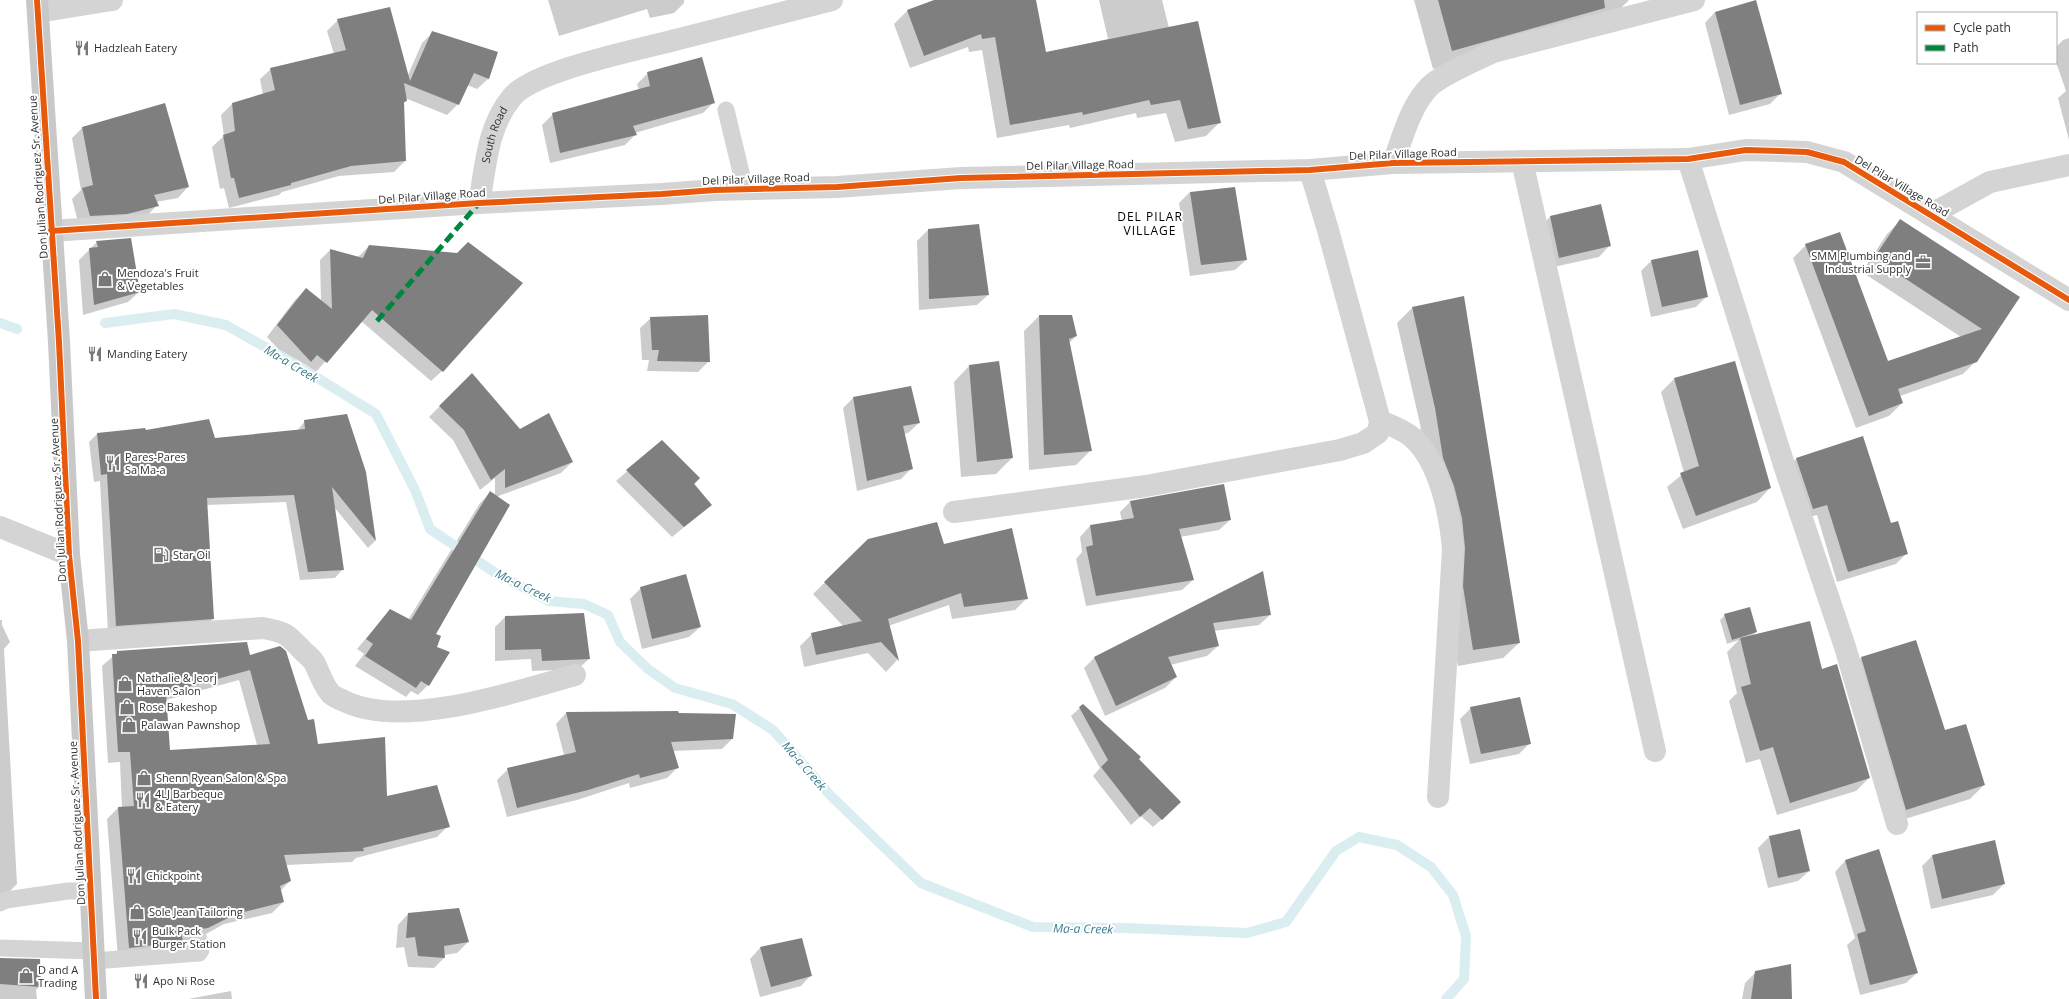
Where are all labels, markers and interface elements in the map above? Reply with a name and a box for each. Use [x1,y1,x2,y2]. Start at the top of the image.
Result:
legend [1917,12,2057,64]
text: Cycle path [1953,19,2011,36]
restaurant icon: Hadzleah Eatery [73,39,91,57]
text: Path [1953,39,1979,56]
place label: Hadzleah Eatery [94,40,178,55]
street label: Don Julian Rodriguez Sr. Avenue [24,95,51,259]
street label: South Road [478,103,510,164]
street label: Del Pilar Village Road [1349,144,1457,163]
street label: Del Pilar Village Road [1852,151,1952,220]
street label: Del Pilar Village Road [1026,156,1134,173]
street label: Del Pilar Village Road [702,169,810,188]
street label: Del Pilar Village Road [378,184,486,207]
district label: DEL PILAR VILLAGE [1117,208,1183,239]
place label: SMM Plumbing and Industrial Supply [1811,248,1911,276]
office icon: SMM Plumbing and Industrial Supply [1914,253,1932,271]
place label: Mendoza's Fruit & Vegetables [117,265,199,293]
shop icon: Mendoza's Fruit & Vegetables [96,270,114,288]
water label: Ma-a Creek [261,341,322,387]
restaurant icon: Manding Eatery [86,345,104,363]
place label: Manding Eatery [107,346,188,361]
street label: Don Julian Rodriguez Sr. Avenue [46,418,69,582]
place label: Pares-Pares Sa Ma-a [125,449,186,477]
restaurant icon: Pares-Pares Sa Ma-a [104,454,122,472]
fuel station icon: Star Oil [152,546,170,564]
place label: Star Oil [173,547,211,562]
water label: Ma-a Creek [492,565,555,607]
place label: Nathalie & Jeorj Haven Salon [137,670,217,698]
shop icon: Nathalie & Jeorj Haven Salon [116,675,134,693]
shop icon: Rose Bakeshop [118,698,136,716]
place label: Rose Bakeshop [139,699,217,714]
shop icon: Palawan Pawnshop [120,716,138,734]
place label: Palawan Pawnshop [141,717,240,732]
water label: Ma-a Creek [778,737,831,795]
street label: Don Julian Rodriguez Sr. Avenue [65,741,88,905]
shop icon: Shenn Ryean Salon & Spa [135,769,153,787]
place label: Shenn Ryean Salon & Spa [156,770,286,785]
place label: 4LJ Barbeque & Eatery [155,786,223,814]
restaurant icon: 4LJ Barbeque & Eatery [134,791,152,809]
restaurant icon: Chickpoint [125,867,143,885]
place label: Chickpoint [146,868,200,883]
shop icon: Sole Jean Tailoring [128,903,146,921]
place label: Sole Jean Tailoring [149,904,243,919]
water label: Ma-a Creek [1053,919,1114,938]
place label: Bulk Pack Burger Station [152,923,226,951]
restaurant icon: Bulk Pack Burger Station [131,928,149,946]
place label: D and A Trading [38,962,78,990]
shop icon: D and A Trading [17,967,35,985]
restaurant icon: Apo Ni Rose [132,972,150,990]
place label: Apo Ni Rose [153,973,215,988]

